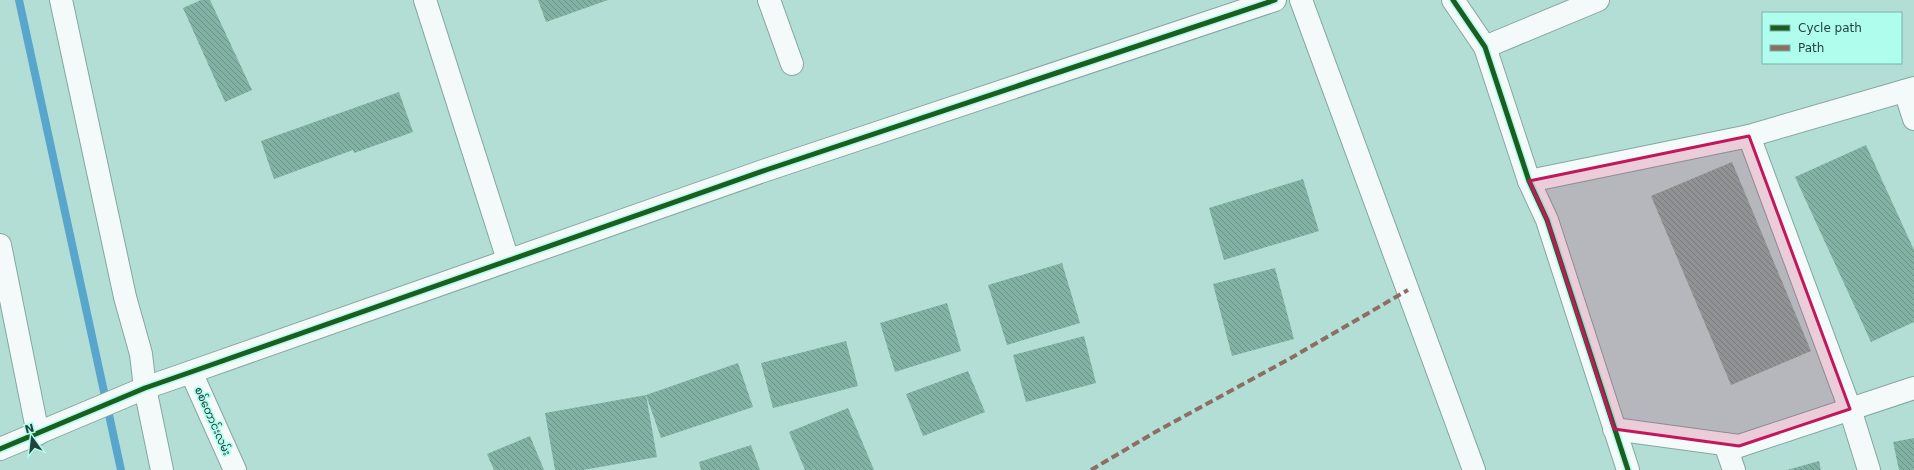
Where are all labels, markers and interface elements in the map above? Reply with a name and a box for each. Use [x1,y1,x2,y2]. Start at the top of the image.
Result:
legend [1762,12,1902,64]
text: Cycle path [1798,21,1862,35]
text: Path [1798,41,1824,55]
street label: စစ်တောင်းလမ်း [192,385,234,458]
north arrow [12,418,52,458]
text: N [23,421,36,436]

